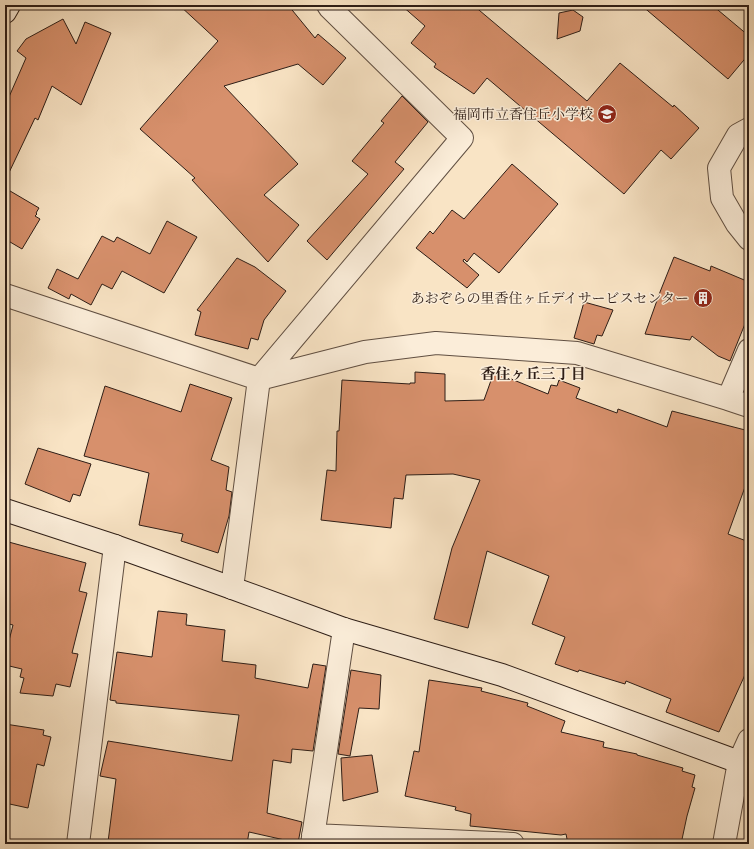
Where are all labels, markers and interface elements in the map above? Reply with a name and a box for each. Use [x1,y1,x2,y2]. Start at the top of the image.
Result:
school or university icon: 福岡市立香住丘小学校 [596,103,618,125]
place label: 福岡市立香住丘小学校 [453,106,593,123]
building icon: あおぞらの里香住ヶ丘デイサービスセンター [692,287,714,309]
place label: あおぞらの里香住ヶ丘デイサービスセンター [411,290,689,307]
district label: 香住ヶ丘三丁目 [480,365,586,383]

